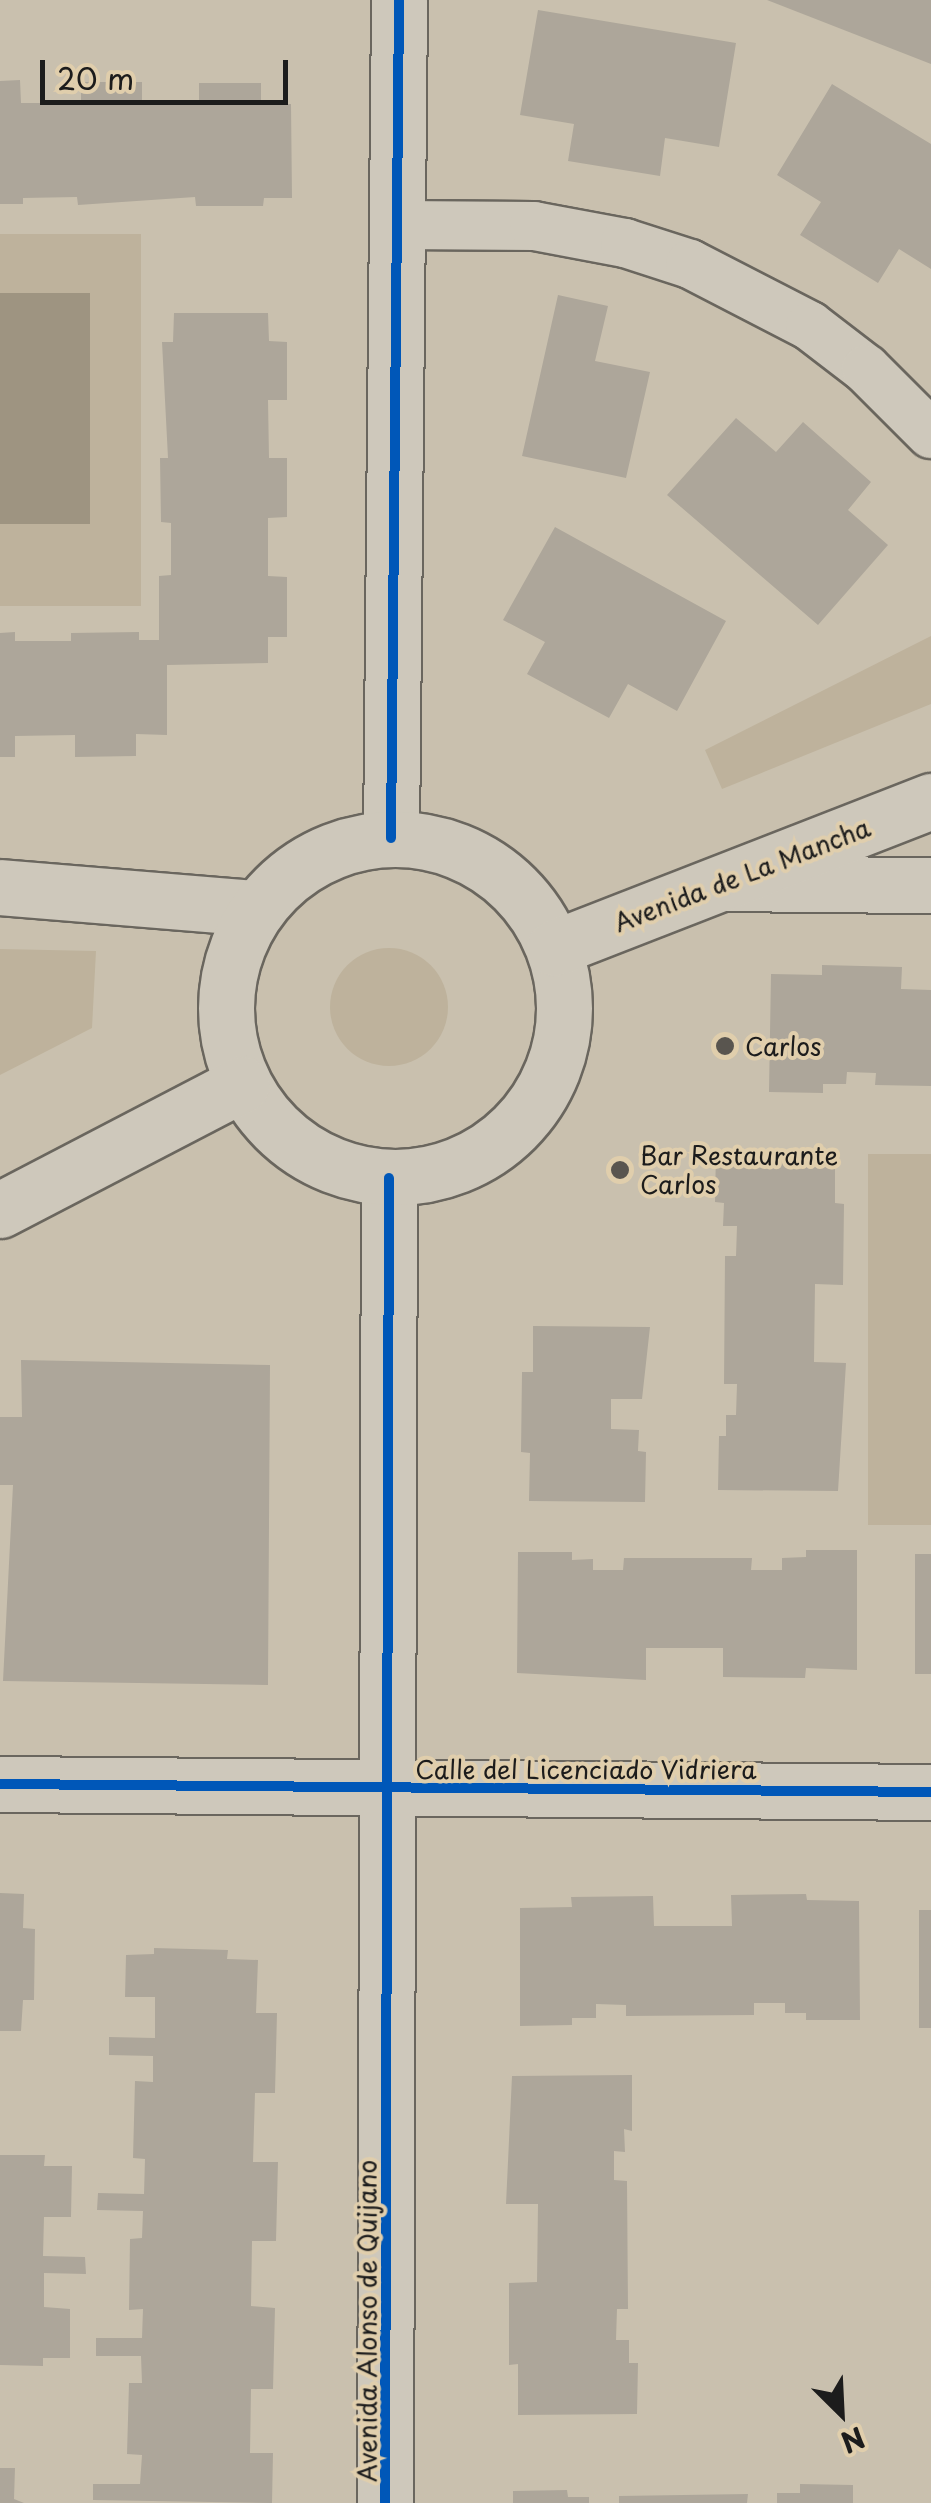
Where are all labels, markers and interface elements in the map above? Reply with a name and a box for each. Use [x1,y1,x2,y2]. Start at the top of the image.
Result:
scale bar [45,40,292,102]
text: 20 m [57,55,134,100]
street label: Avenida de La Mancha [609,812,875,938]
place label: Carlos [745,1031,821,1061]
marker: Carlos [714,1035,736,1057]
place label: Bar Restaurante Carlos [640,1141,838,1200]
marker: Bar Restaurante Carlos [609,1159,631,1181]
street label: Calle del Licenciado Vidriera [415,1754,757,1784]
street label: Avenida Alonso de Quijano [352,2160,382,2482]
north arrow [791,2363,891,2463]
text: N [835,2417,872,2465]

